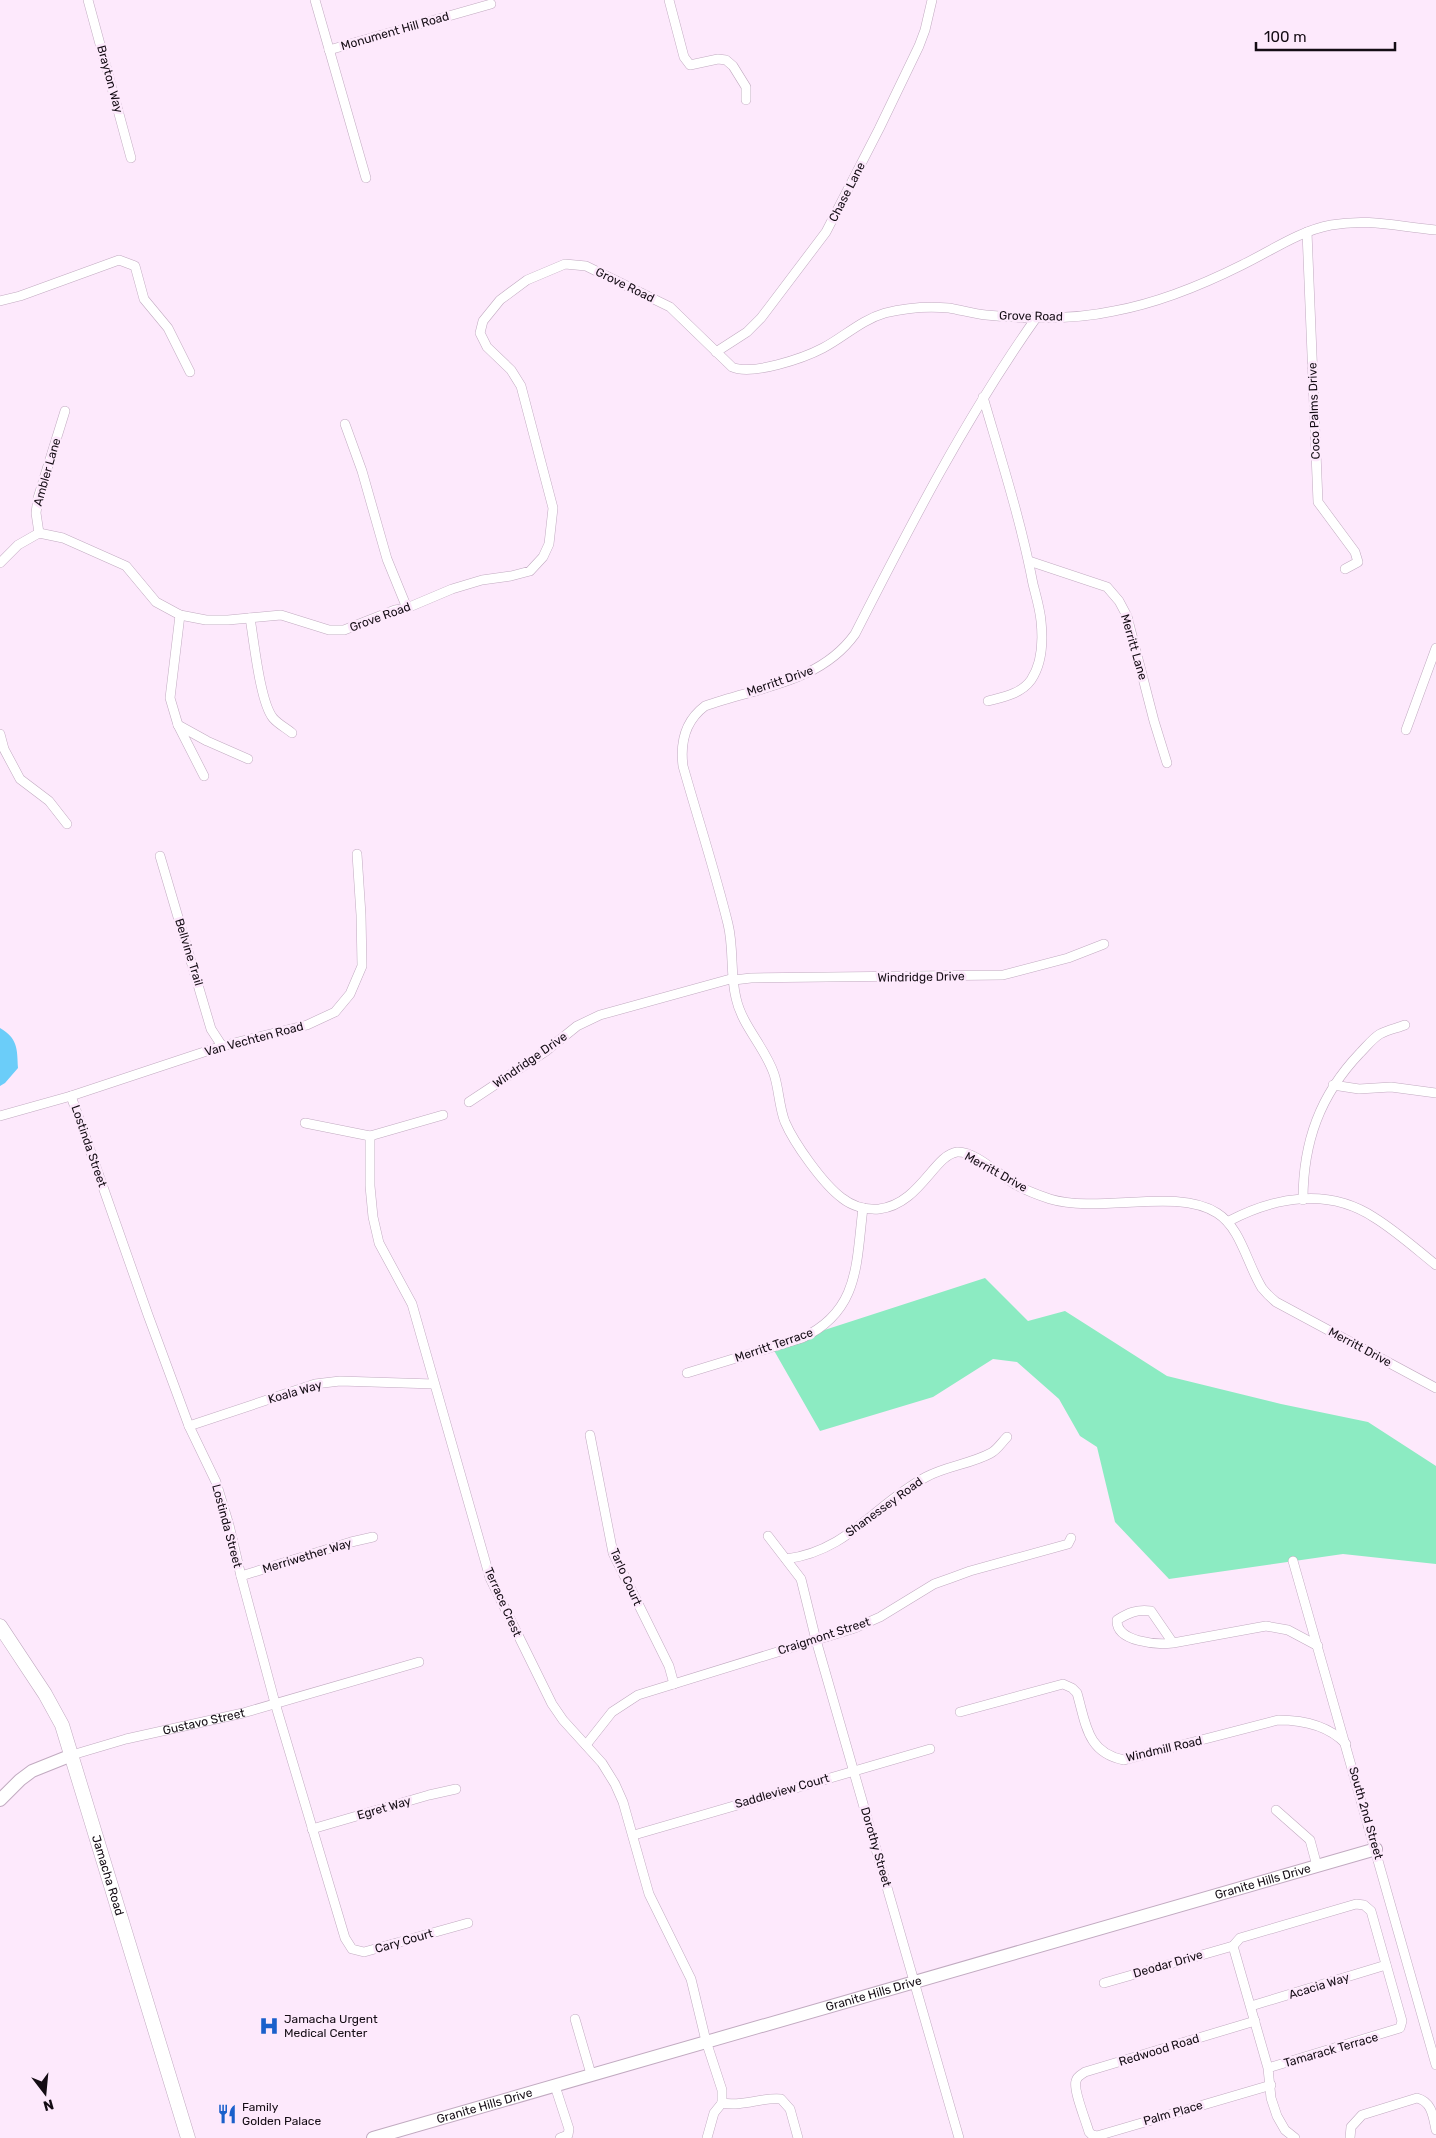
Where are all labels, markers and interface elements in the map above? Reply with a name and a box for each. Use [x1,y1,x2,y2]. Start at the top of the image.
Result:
street label: Monument Hill Road [339,9,451,53]
scale bar [1256,20,1395,52]
text: 100 m [1264,28,1306,46]
street label: Brayton Way [94,44,126,115]
street label: Chase Lane [826,160,868,224]
street label: Grove Road [593,265,657,305]
street label: Grove Road [999,308,1063,324]
street label: Coco Palms Drive [1305,362,1323,460]
street label: Ambler Lane [31,436,63,508]
street label: Grove Road [348,600,412,634]
street label: Merritt Lane [1118,612,1150,682]
street label: Merritt Drive [745,663,815,699]
street label: Bellvine Trail [172,917,206,987]
street label: Windridge Drive [877,969,965,985]
street label: Van Vechten Road [203,1019,305,1059]
street label: Windridge Drive [490,1029,570,1091]
street label: Lostinda Street [68,1103,110,1189]
street label: Merritt Drive [962,1149,1030,1195]
street label: Merritt Terrace [733,1325,815,1365]
street label: Merritt Drive [1326,1325,1394,1370]
street label: Koala Way [267,1378,324,1406]
street label: Shanessey Road [843,1474,925,1540]
street label: Lostinda Street [209,1483,245,1570]
street label: Merriwether Way [261,1536,354,1576]
street label: Tarlo Court [607,1546,645,1608]
street label: Terrace Crest [481,1565,525,1639]
street label: Craigmont Street [776,1614,872,1658]
street label: Gustavo Street [161,1706,246,1738]
street label: Windmill Road [1125,1733,1203,1765]
street label: South 2nd Street [1346,1765,1386,1861]
street label: Saddleview Court [733,1771,831,1811]
street label: Egret Way [355,1794,413,1822]
street label: Dorothy Street [858,1806,894,1889]
street label: Jamacha Road [89,1833,127,1917]
street label: Granite Hills Drive [1213,1861,1313,1902]
street label: Cary Court [373,1926,435,1956]
street label: Deodar Drive [1132,1947,1205,1981]
street label: Acacia Way [1287,1970,1351,2002]
street label: Granite Hills Drive [824,1973,923,2014]
place label: Jamacha Urgent Medical Center [284,2012,378,2040]
hospital icon: Jamacha Urgent Medical Center [258,2015,280,2037]
street label: Tamarack Terrace [1282,2030,1380,2070]
street label: Redwood Road [1117,2031,1201,2069]
north arrow [20,2068,70,2118]
street label: Granite Hills Drive [435,2085,534,2126]
text: N [41,2095,56,2115]
street label: Palm Place [1142,2098,1205,2128]
place label: Family Golden Palace [242,2100,321,2128]
restaurant icon: Family Golden Palace [216,2103,238,2125]

